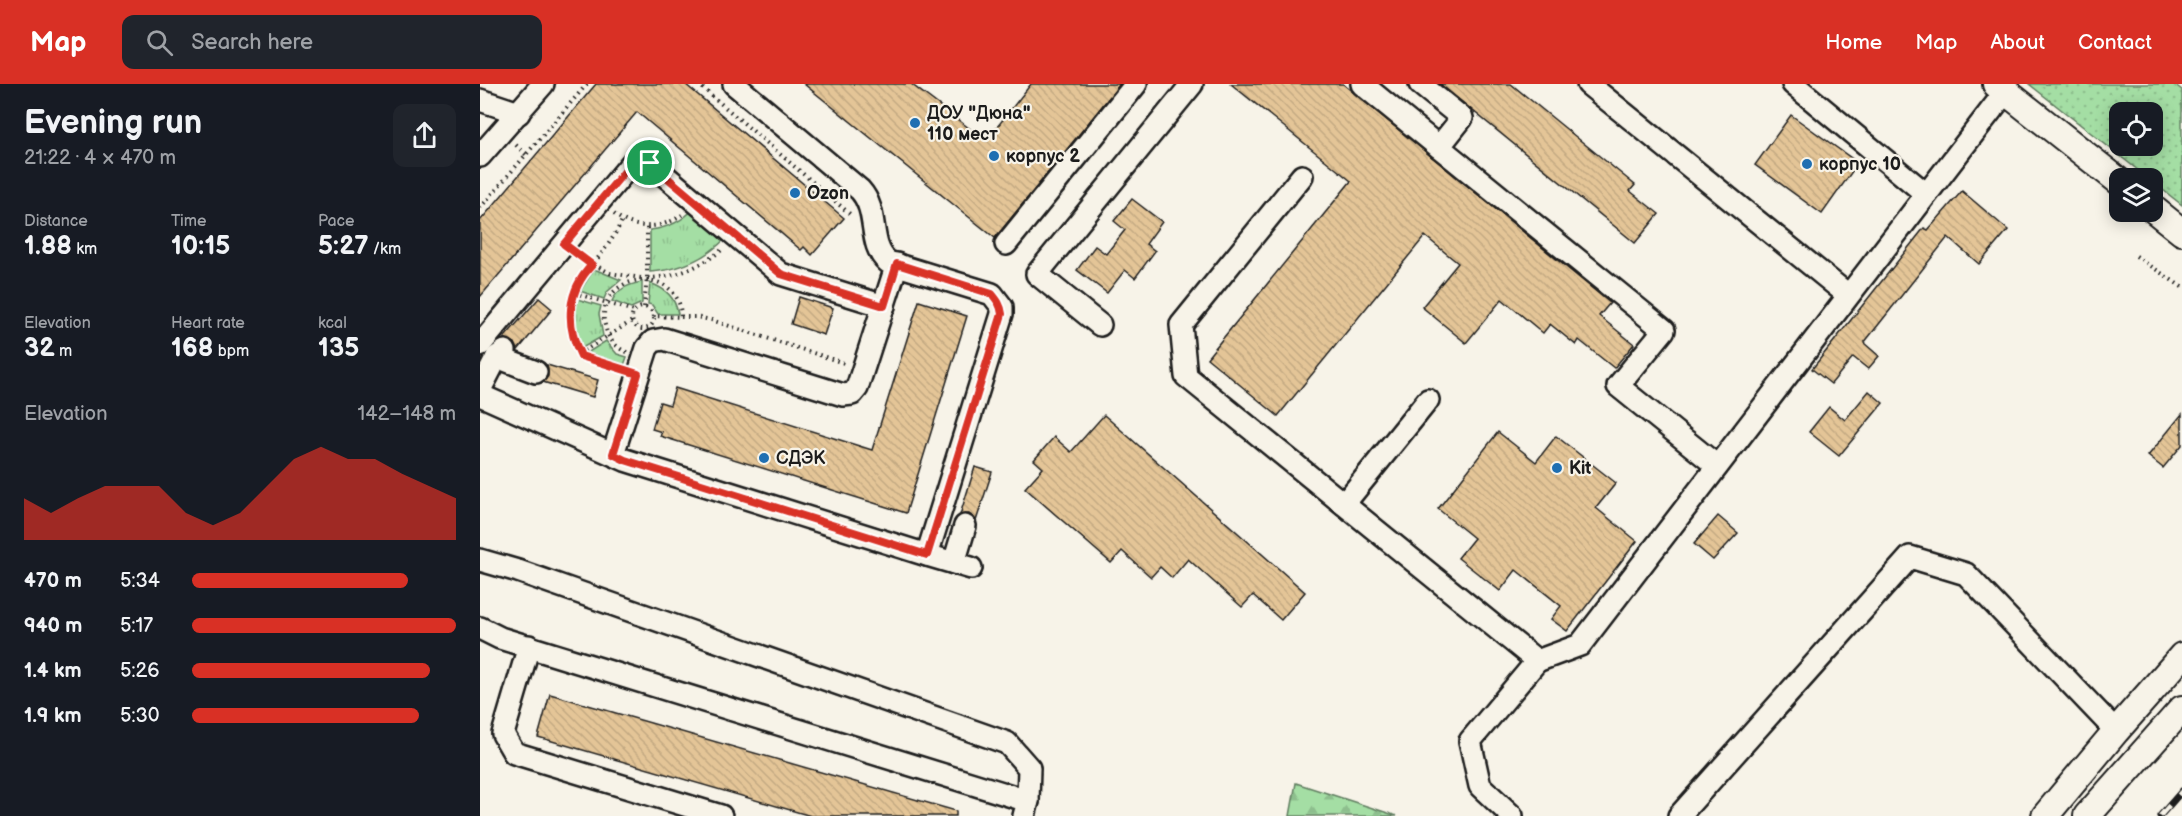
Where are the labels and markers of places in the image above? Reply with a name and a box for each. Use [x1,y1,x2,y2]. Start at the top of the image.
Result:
place label: ДОУ "Дюна" 110 мест [927,103,1031,145]
marker: ДОУ "Дюна" 110 мест [908,116,922,130]
pin [624,137,675,188]
place label: корпус 2 [1006,146,1080,167]
marker: корпус 2 [987,149,1001,163]
place label: корпус 10 [1819,154,1901,175]
marker: корпус 10 [1800,157,1814,171]
place label: Ozon [807,183,849,204]
marker: Ozon [788,186,802,200]
place label: СДЭК [776,448,826,469]
marker: СДЭК [757,451,771,465]
place label: Kit [1569,458,1591,479]
marker: Kit [1550,461,1564,475]

